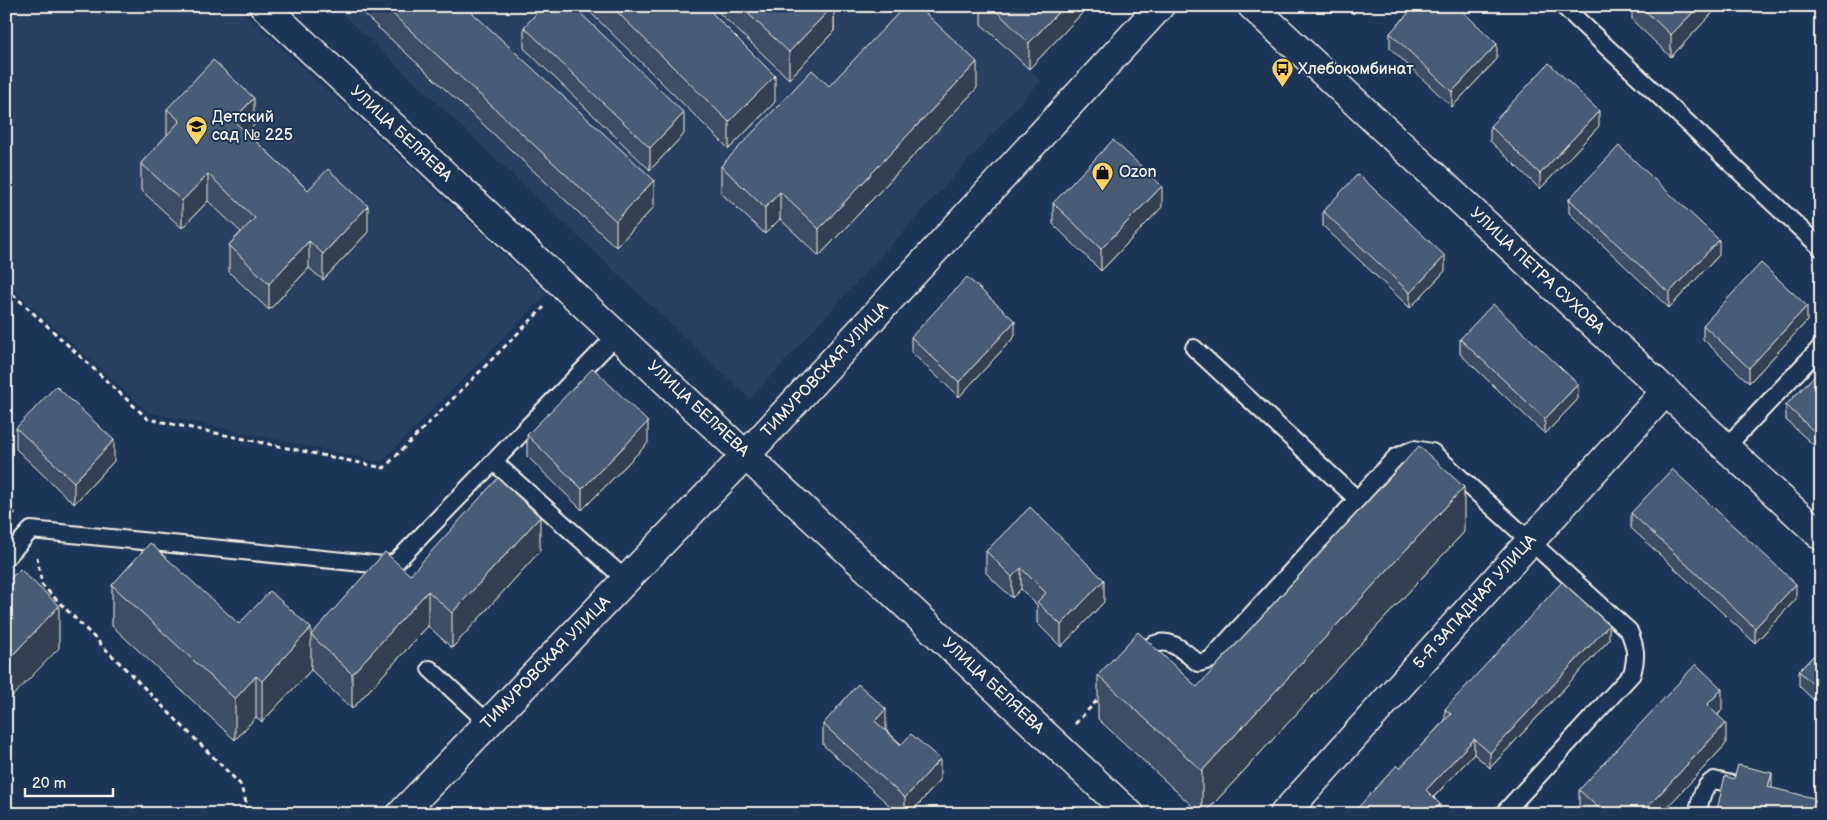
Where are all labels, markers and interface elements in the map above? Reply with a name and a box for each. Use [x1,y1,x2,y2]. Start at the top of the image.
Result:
bus stop icon: Хлебокомбинат [1270,57,1294,88]
place label: Хлебокомбинат [1298,60,1414,79]
street label: УЛИЦА БЕЛЯЕВА [346,82,456,186]
place label: Детский сад № 225 [212,108,293,145]
school or university icon: Детский сад № 225 [184,114,208,145]
shop icon: Ozon [1091,160,1115,191]
place label: Ozon [1119,163,1157,182]
street label: УЛИЦА ПЕТРА СУХОВА [1466,204,1608,338]
street label: ТИМУРОВСКАЯ УЛИЦА [758,298,893,441]
street label: УЛИЦА БЕЛЯЕВА [643,357,753,461]
street label: 5-Я ЗАПАДНАЯ УЛИЦА [1410,531,1541,673]
street label: ТИМУРОВСКАЯ УЛИЦА [477,592,615,733]
street label: УЛИЦА БЕЛЯЕВА [938,634,1048,738]
scale bar [25,765,112,797]
text: 20 m [32,774,66,793]

